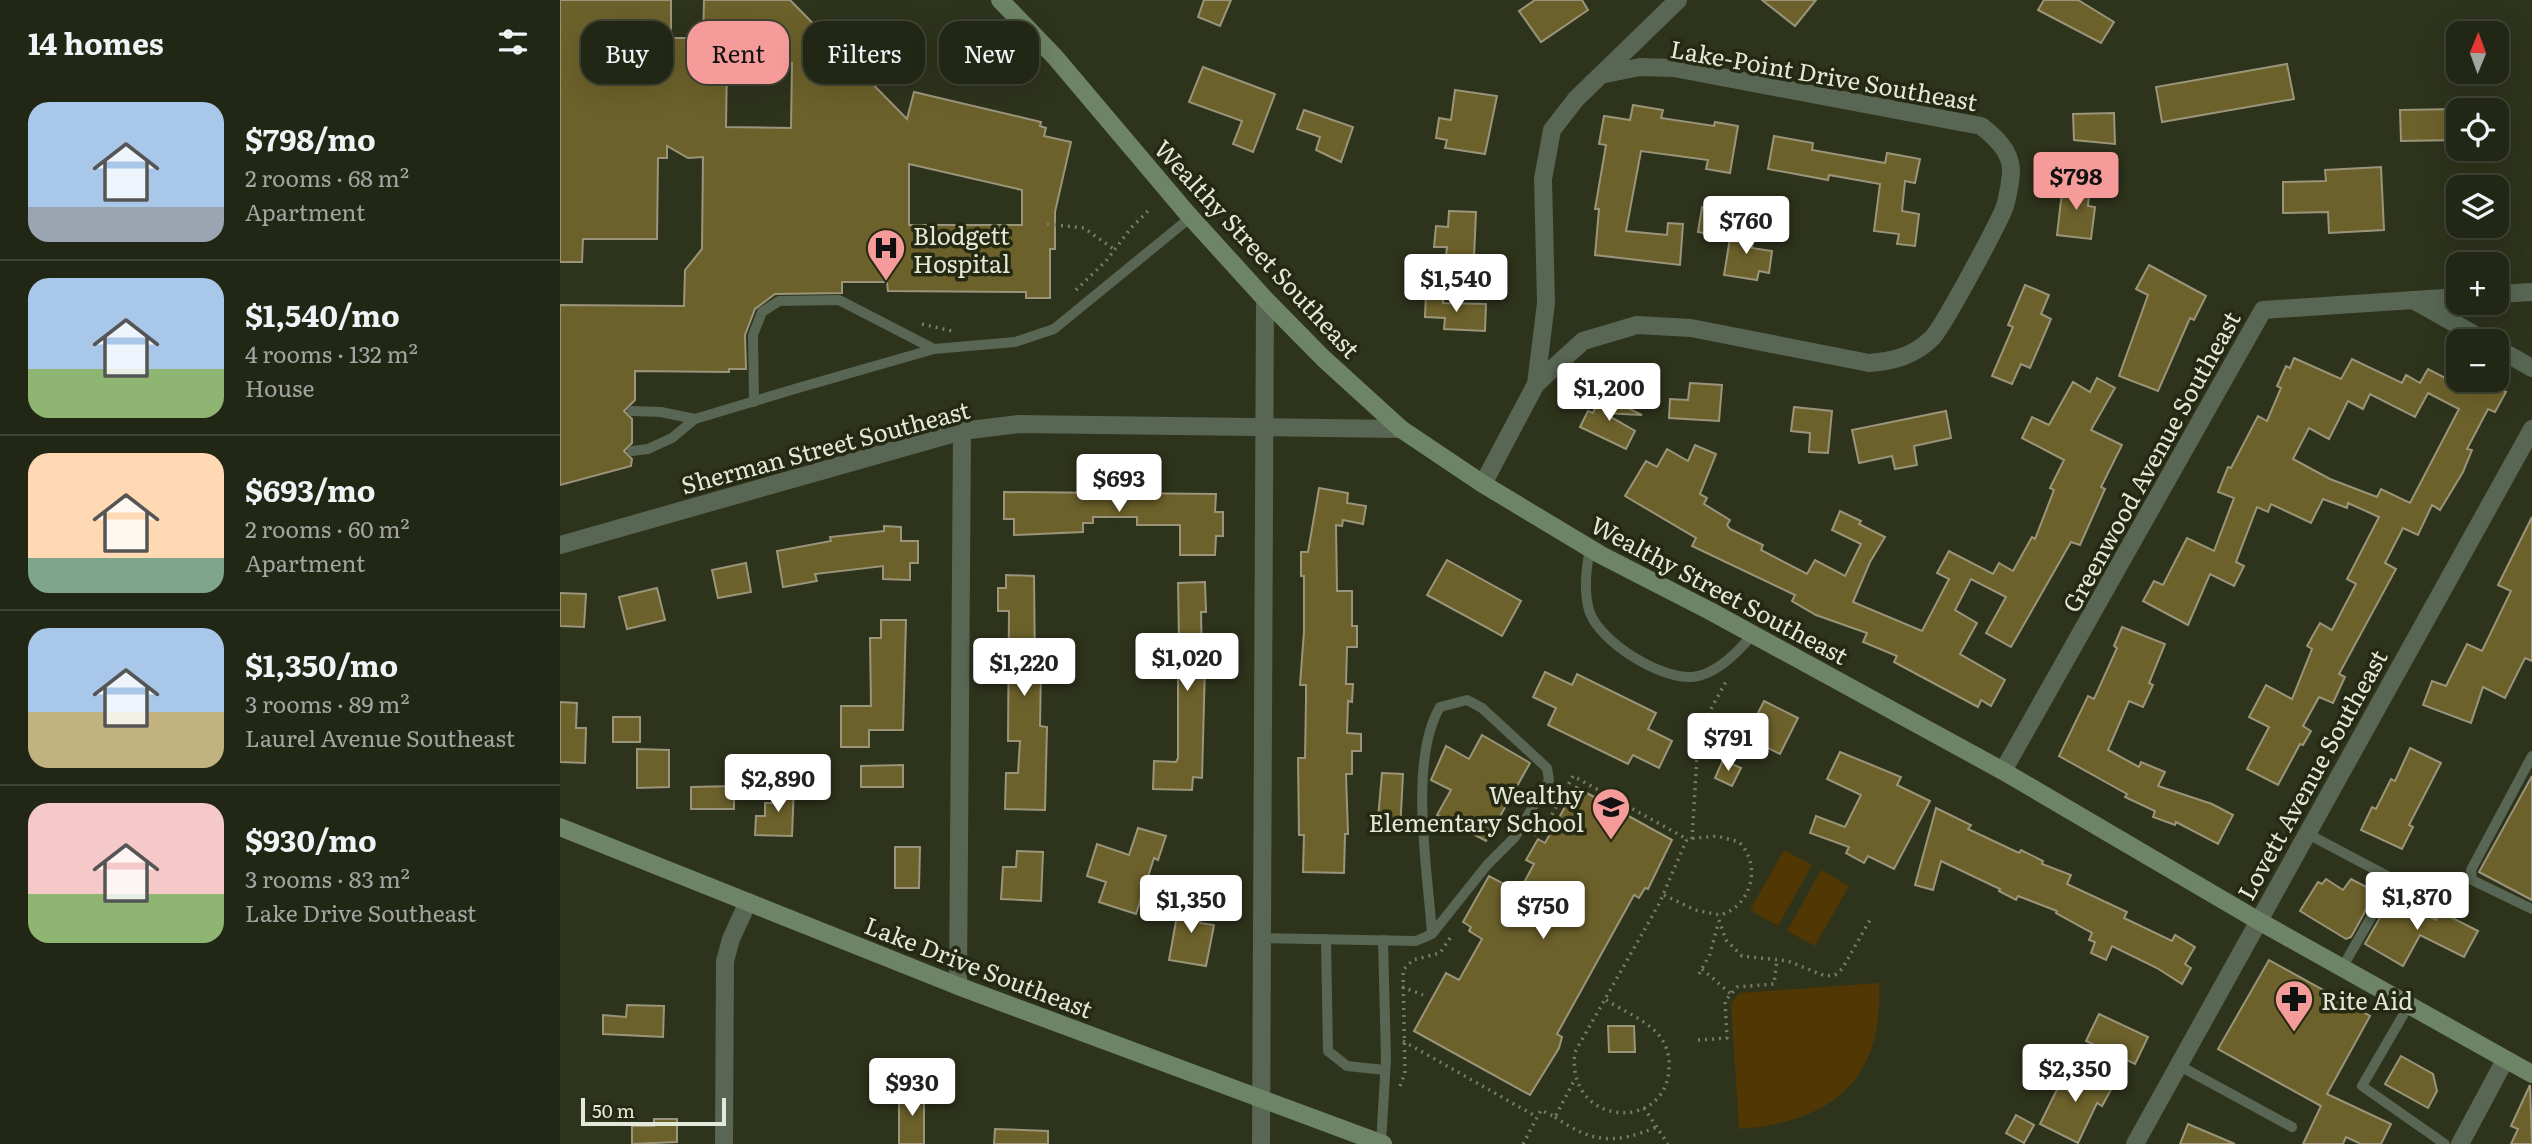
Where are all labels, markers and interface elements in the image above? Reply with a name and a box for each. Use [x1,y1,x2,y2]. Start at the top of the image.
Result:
text: 14 homes [28,20,164,64]
chip: Buy [581,21,673,84]
chip: Rent [687,21,789,84]
chip: Filters [803,21,925,84]
chip: New [939,21,1039,84]
north arrow [2446,21,2510,84]
map controls [2446,21,2509,392]
icon: filters [494,23,532,61]
street label: Lake-Point Drive Southeast [1668,30,1981,118]
button: locate [2446,98,2509,161]
text: $798/mo [245,116,376,160]
icon: home [84,130,168,214]
street label: Wealthy Street Southeast [1147,131,1369,365]
pin: $798 [2035,152,2117,212]
text: $798 [2050,158,2102,192]
text: 2 rooms · 68 m² [245,160,409,194]
button: layers [2446,175,2509,238]
text: Apartment [245,194,365,228]
pin: $760 [1705,196,1787,256]
text: $760 [1719,202,1773,236]
place label: Blodgett Hospital [913,217,1010,280]
hospital icon: Blodgett Hospital [865,227,907,282]
button: + [2446,252,2509,315]
pin: $1,540 [1399,254,1513,314]
text: $1,540 [1420,260,1492,294]
text: $1,540/mo [245,292,400,336]
street label: Greenwood Avenue Southeast [2052,304,2248,618]
icon: home [84,306,168,390]
button: − [2446,329,2509,392]
text: 4 rooms · 132 m² [245,336,418,370]
pin: $1,200 [1552,364,1666,423]
text: $1,200 [1573,369,1645,403]
text: House [245,370,314,404]
street label: Sherman Street Southeast [677,391,973,501]
pin: $693 [1078,454,1160,514]
text: $693 [1093,460,1145,494]
text: $693/mo [245,467,375,511]
icon: home [84,481,168,565]
street label: Wealthy Street Southeast [1585,506,1855,672]
text: 2 rooms · 60 m² [245,511,410,545]
text: Apartment [245,545,365,579]
pin: $1,020 [1130,634,1244,693]
pin: $1,220 [967,638,1081,698]
text: $1,020 [1151,639,1223,673]
text: $1,350/mo [245,642,398,686]
street label: Lovett Avenue Southeast [2227,642,2395,906]
text: $1,220 [989,644,1059,678]
icon: home [84,656,168,740]
text: 3 rooms · 89 m² [245,686,410,720]
pin: $791 [1687,714,1769,773]
text: $791 [1704,719,1752,753]
text: Laurel Avenue Southeast [245,720,515,754]
pin: $2,890 [721,754,835,814]
text: $2,890 [741,760,815,794]
place label: Wealthy Elementary School [1368,776,1584,839]
school or university icon: Wealthy Elementary School [1590,786,1632,841]
text: $930/mo [245,817,377,861]
icon: home [84,831,168,915]
text: 3 rooms · 83 m² [245,861,410,895]
pin: $1,870 [2360,872,2474,932]
pin: $1,350 [1134,876,1248,935]
text: $1,870 [2382,878,2452,912]
text: $1,350 [1156,881,1226,915]
pin: $750 [1502,881,1584,941]
text: $750 [1517,887,1569,921]
text: Lake Drive Southeast [245,895,476,929]
street label: Lake Drive Southeast [860,906,1098,1026]
pharmacy icon: Rite Aid [2273,978,2315,1033]
place label: Rite Aid [2321,982,2413,1017]
pin: $2,350 [2018,1044,2132,1104]
text: $2,350 [2039,1050,2111,1084]
pin: $930 [871,1058,953,1118]
text: $930 [885,1064,939,1098]
scale bar [581,1095,726,1127]
text: 50 m [592,1096,635,1124]

